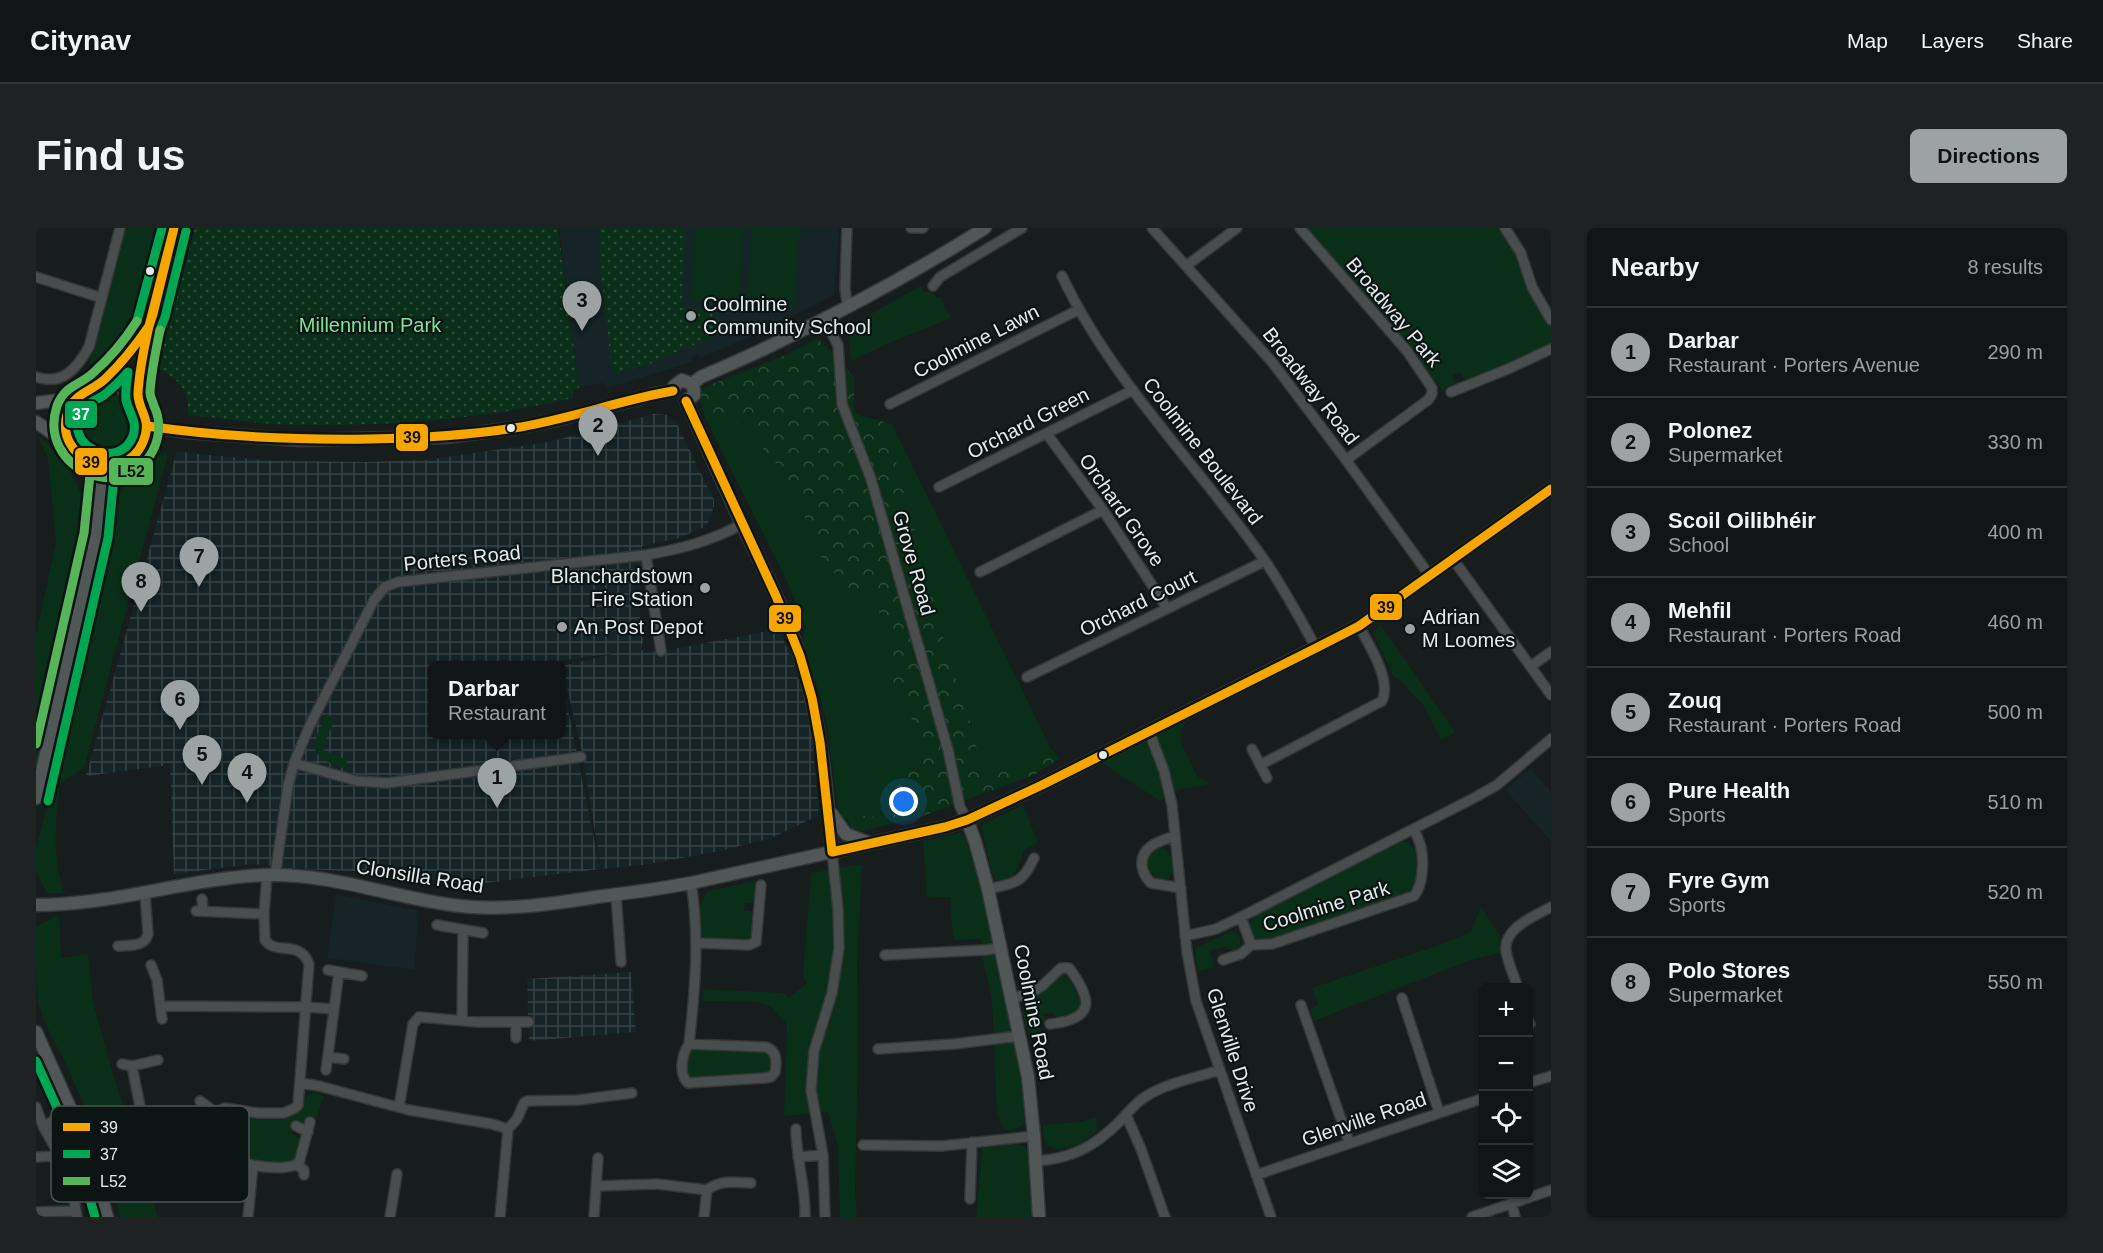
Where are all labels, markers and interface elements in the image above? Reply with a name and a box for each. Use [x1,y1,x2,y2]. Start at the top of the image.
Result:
text: Citynav [30,25,131,56]
text: Map [1847,29,1888,52]
text: Layers [1921,29,1984,52]
text: Share [2017,29,2073,52]
button: Directions [1910,129,2067,183]
text: Find us [36,132,185,179]
text: Nearby [1611,252,1699,282]
street label: Broadway Park [1342,253,1447,372]
text: 8 results [1967,256,2043,278]
unlabelled marker [144,265,156,277]
pin: 3 [562,282,602,331]
place label: Coolmine Community School [703,293,871,338]
street label: Coolmine Lawn [910,300,1042,382]
marker: Coolmine Community School [684,309,698,323]
park label: Millennium Park [299,314,442,336]
street label: Broadway Road [1259,323,1363,449]
text: Darbar [1668,328,1739,353]
text: 1 [1625,341,1636,363]
text: 290 m [1987,341,2043,363]
text: Restaurant · Porters Avenue [1668,354,1920,376]
street label: Coolmine Boulevard [1139,373,1267,529]
street label: Orchard Green [964,383,1092,463]
line badge: 37 [64,400,98,429]
text: 37 [72,406,90,423]
pin: 2 [578,406,618,456]
text: Polonez [1668,418,1752,443]
unlabelled marker [505,422,517,434]
line badge: 39 [395,423,429,452]
text: 39 [403,429,421,446]
text: 2 [1625,431,1636,453]
text: 330 m [1987,431,2043,453]
text: Supermarket [1668,444,1783,466]
line badge: 39 [74,447,108,476]
street label: Orchard Grove [1075,450,1169,570]
text: 39 [82,454,100,471]
line badge: L52 [108,457,154,486]
text: L52 [117,463,145,480]
street label: Grove Road [889,508,939,618]
text: Scoil Oilibhéir [1668,508,1816,533]
text: 3 [1625,521,1636,543]
text: 400 m [1987,521,2043,543]
text: School [1668,534,1729,556]
pin: 7 [180,538,218,587]
street label: Porters Road [402,541,522,575]
pin: 8 [122,562,160,612]
place label: Blanchardstown Fire Station [551,565,693,610]
street label: Orchard Court [1076,565,1200,641]
marker: Blanchardstown Fire Station [698,581,712,595]
line badge: 39 [1369,593,1403,621]
text: Mehfil [1668,598,1732,623]
text: 39 [1377,599,1395,616]
line badge: 39 [768,604,802,633]
place label: Adrian M Loomes [1422,606,1515,651]
text: 39 [776,610,794,627]
text: 4 [1625,611,1636,633]
text: 460 m [1987,611,2043,633]
place label: An Post Depot [574,616,703,638]
marker: An Post Depot [555,620,569,634]
marker: Adrian M Loomes [1403,622,1417,636]
text: Restaurant · Porters Road [1668,624,1901,646]
popup [428,661,566,739]
text: Darbar [448,676,519,701]
pin: 6 [160,680,200,730]
text: Zouq [1668,688,1722,713]
text: 5 [1625,701,1636,723]
text: 500 m [1987,701,2043,723]
text: Restaurant [448,702,546,724]
text: Restaurant · Porters Road [1668,714,1901,736]
pin: 5 [182,736,222,785]
unlabelled marker [1097,749,1109,761]
pin: 4 [228,754,266,803]
pin: 1 [478,758,516,808]
text: Pure Health [1668,778,1790,803]
your location [889,787,918,816]
text: 6 [1625,791,1636,813]
text: 510 m [1987,791,2043,813]
text: Sports [1668,804,1726,826]
street label: Clonsilla Road [355,855,485,897]
text: Fyre Gym [1668,868,1770,893]
street label: Coolmine Park [1260,876,1393,936]
text: 7 [1625,881,1636,903]
text: 520 m [1987,881,2043,903]
text: Sports [1668,894,1726,916]
street label: Coolmine Road [1010,942,1058,1082]
text: Polo Stores [1668,958,1790,983]
text: 8 [1625,971,1636,993]
text: 550 m [1987,971,2043,993]
map controls [1479,983,1533,1199]
button: + [1479,983,1533,1037]
text: Supermarket [1668,984,1783,1006]
street label: Glenville Drive [1203,985,1263,1115]
button: − [1479,1037,1533,1091]
street label: Glenville Road [1299,1087,1429,1151]
button: locate [1479,1091,1533,1145]
legend [51,1106,249,1202]
text: 39 [100,1119,118,1136]
button: layers [1479,1145,1533,1199]
text: 37 [100,1146,118,1163]
text: L52 [100,1173,127,1190]

